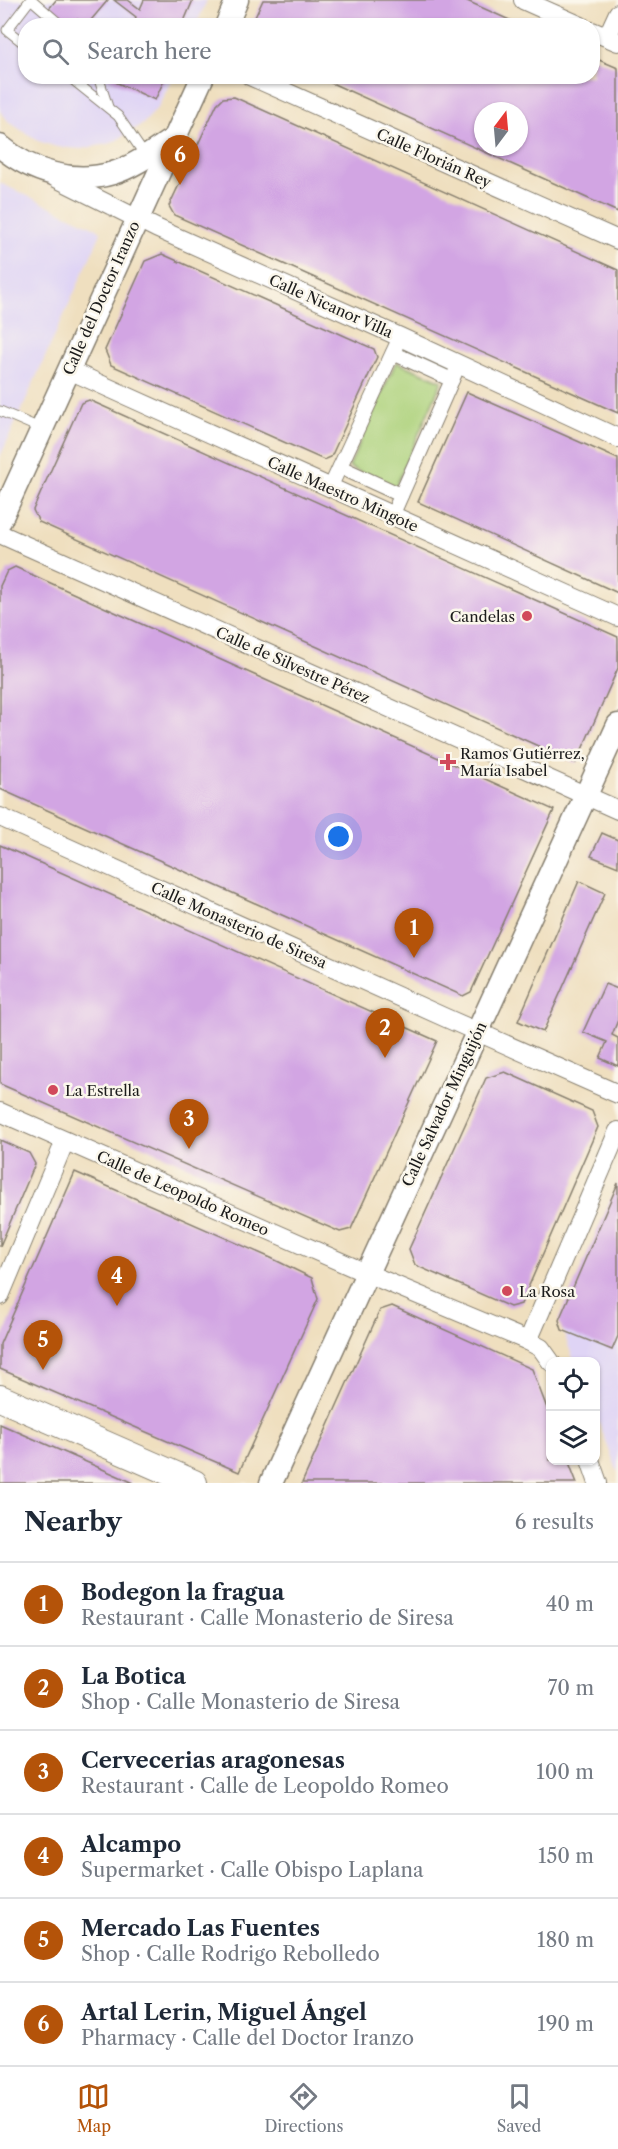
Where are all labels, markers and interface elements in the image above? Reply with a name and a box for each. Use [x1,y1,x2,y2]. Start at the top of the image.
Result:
search box [18,18,600,84]
icon: search [39,35,72,68]
text: Search here [87,38,212,65]
north arrow [474,102,528,156]
street label: Calle Florián Rey [374,124,495,192]
pin: 6 [160,136,200,185]
street label: Calle del Doctor Iranzo [58,218,144,378]
street label: Calle Nicanor Villa [266,270,396,342]
street label: Calle Maestro Mingote [265,452,421,536]
place label: Candelas [450,607,515,626]
marker: Candelas [520,609,534,623]
street label: Calle de Silvestre Pérez [213,622,373,708]
place label: Ramos Gutiérrez, María Isabel [460,744,585,780]
marker: Ramos Gutiérrez, María Isabel [441,755,455,769]
your location [324,822,353,851]
street label: Calle Monasterio de Siresa [148,878,330,972]
pin: 1 [394,908,434,958]
pin: 2 [366,1008,404,1058]
street label: Calle Salvador Minguijón [397,1018,491,1189]
place label: La Estrella [65,1081,140,1100]
marker: La Estrella [46,1083,60,1097]
pin: 3 [170,1100,208,1149]
street label: Calle de Leopoldo Romeo [94,1146,272,1240]
pin: 4 [98,1256,136,1306]
place label: La Rosa [519,1282,575,1301]
marker: La Rosa [500,1284,514,1298]
pin: 5 [24,1320,63,1370]
map controls [546,1357,600,1465]
button: locate [546,1357,600,1411]
button: layers [546,1411,600,1465]
text: Nearby [24,1506,122,1538]
text: 6 results [515,1510,594,1534]
text: Bodegon la fragua [81,1579,285,1606]
text: 1 [39,1592,48,1616]
text: 40 m [546,1592,594,1616]
text: Restaurant · Calle Monasterio de Siresa [81,1606,454,1630]
text: La Botica [81,1663,186,1690]
text: 2 [38,1676,49,1700]
text: 70 m [548,1676,594,1700]
text: Shop · Calle Monasterio de Siresa [81,1690,400,1714]
text: Cervecerias aragonesas [81,1747,345,1774]
text: 3 [38,1760,49,1784]
text: 100 m [536,1760,594,1784]
text: Restaurant · Calle de Leopoldo Romeo [81,1774,449,1798]
text: Alcampo [81,1831,181,1858]
text: 4 [38,1844,49,1868]
text: 150 m [538,1844,594,1868]
text: Supermarket · Calle Obispo Laplana [81,1858,424,1882]
text: Mercado Las Fuentes [81,1915,320,1942]
text: 5 [38,1928,49,1952]
text: 180 m [537,1928,594,1952]
text: Shop · Calle Rodrigo Rebolledo [81,1942,380,1966]
text: Artal Lerin, Miguel Ángel [81,1999,367,2026]
text: 6 [38,2012,49,2036]
text: 190 m [537,2012,594,2036]
text: Pharmacy · Calle del Doctor Iranzo [81,2026,414,2050]
tab: Map [77,2080,111,2136]
tab: Directions [264,2080,343,2136]
tab: Saved [497,2080,541,2136]

